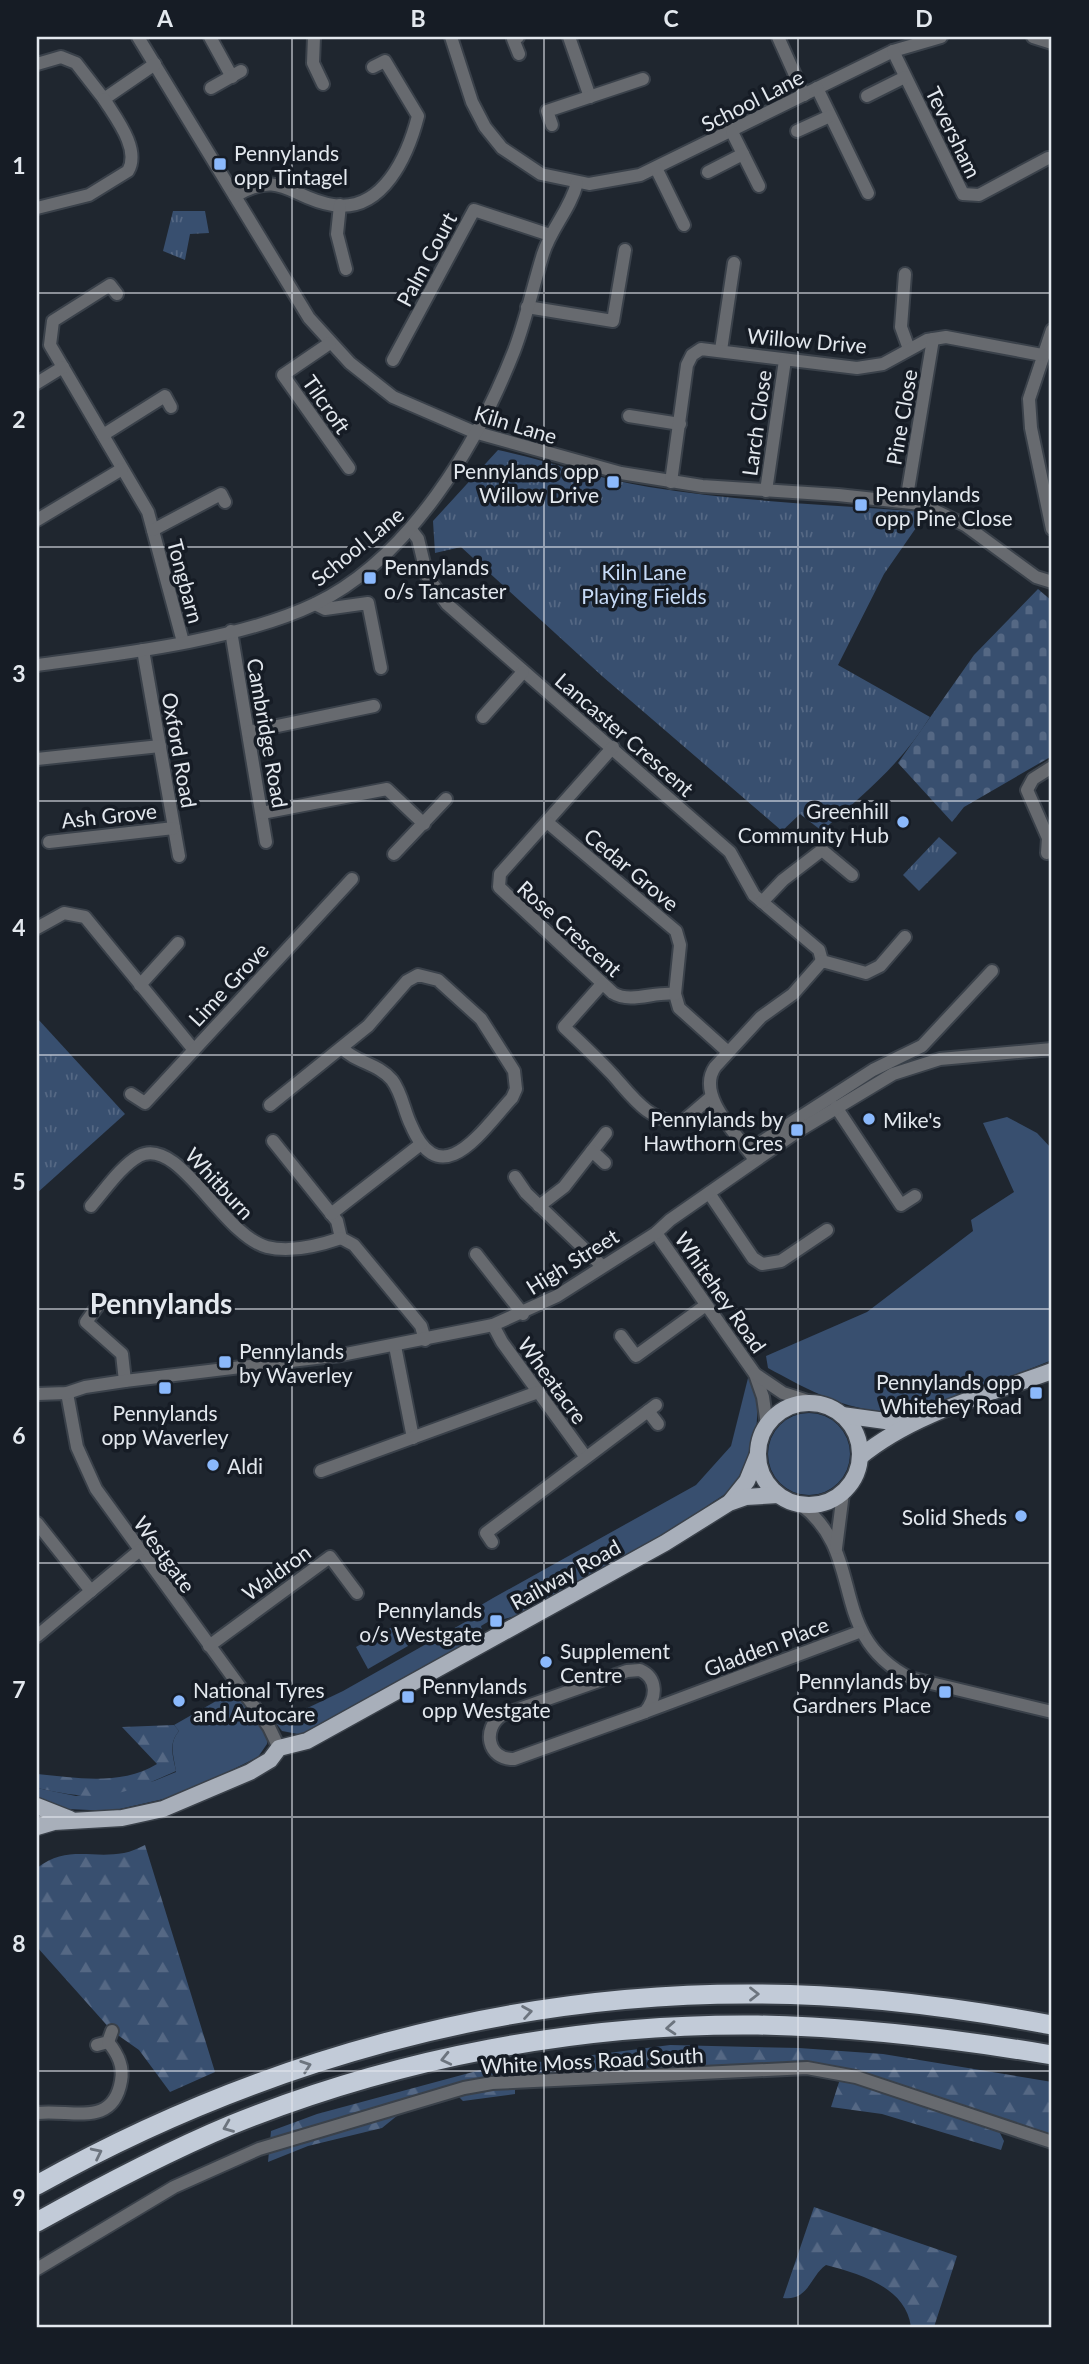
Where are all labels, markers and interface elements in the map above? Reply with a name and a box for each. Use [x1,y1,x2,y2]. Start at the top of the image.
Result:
text: A [156,4,174,32]
text: B [410,4,426,32]
text: C [663,4,679,32]
text: D [915,4,933,32]
street label: School Lane [697,64,807,136]
street label: Teversham [921,82,987,182]
place label: Pennylands opp Tintagel [234,140,348,189]
text: 1 [12,151,26,179]
marker: Pennylands opp Tintagel [212,156,228,172]
street label: Palm Court [391,207,461,310]
street label: Willow Drive [746,322,868,358]
street label: Pine Close [880,367,922,467]
street label: Larch Close [736,368,776,478]
street label: Tilcroft [298,370,356,439]
street label: Kiln Lane [472,400,560,448]
text: 2 [12,405,26,433]
place label: Pennylands opp Willow Drive [453,458,599,507]
marker: Pennylands opp Willow Drive [605,474,621,490]
place label: Pennylands opp Pine Close [875,481,1013,530]
marker: Pennylands opp Pine Close [853,497,869,513]
street label: School Lane [306,501,408,591]
street label: Tongbarn [163,536,209,626]
place label: Pennylands o/s Tancaster [384,554,507,603]
park label: Kiln Lane Playing Fields [581,559,707,608]
marker: Pennylands o/s Tancaster [362,570,378,586]
street label: Cambridge Road [243,656,293,810]
text: 3 [12,659,26,687]
street label: Lancaster Crescent [551,667,700,801]
street label: Oxford Road [158,690,202,810]
street label: Ash Grove [60,798,158,832]
place label: Greenhill Community Hub [738,798,889,847]
marker: Greenhill Community Hub [895,814,911,830]
street label: Cedar Grove [580,822,684,916]
street label: Rose Crescent [513,875,628,982]
text: 4 [12,913,26,941]
street label: Lime Grove [183,937,273,1031]
place label: Pennylands by Hawthorn Cres [643,1106,783,1155]
place label: Mike's [883,1107,941,1132]
marker: Mike's [861,1111,877,1127]
marker: Pennylands by Hawthorn Cres [789,1122,805,1138]
street label: Whitburn [181,1142,259,1224]
text: 5 [12,1167,26,1195]
street label: High Street [521,1223,623,1299]
street label: Whitehey Road [670,1227,772,1357]
district label: Pennylands [90,1286,232,1320]
street label: Wheatacre [513,1332,593,1428]
place label: Pennylands by Waverley [239,1338,353,1387]
marker: Pennylands by Waverley [217,1354,233,1370]
place label: Pennylands opp Whitehey Road [876,1369,1022,1418]
marker: Pennylands opp Waverley [157,1380,173,1396]
marker: Pennylands opp Whitehey Road [1028,1385,1044,1401]
place label: Pennylands opp Waverley [101,1400,229,1449]
text: 6 [12,1421,26,1449]
place label: Aldi [227,1453,263,1478]
marker: Aldi [205,1457,221,1473]
place label: Solid Sheds [902,1504,1007,1529]
marker: Solid Sheds [1013,1508,1029,1524]
street label: Westgate [129,1511,201,1597]
street label: Railway Road [505,1533,625,1615]
street label: Waldron [237,1539,315,1605]
place label: Pennylands o/s Westgate [359,1597,482,1646]
street label: Gladden Place [700,1611,832,1681]
marker: Pennylands o/s Westgate [488,1613,504,1629]
place label: Supplement Centre [560,1638,670,1687]
marker: Supplement Centre [538,1654,554,1670]
place label: Pennylands by Gardners Place [793,1668,931,1717]
place label: Pennylands opp Westgate [422,1673,551,1722]
text: 7 [12,1675,26,1703]
place label: National Tyres and Autocare [193,1677,325,1726]
marker: Pennylands by Gardners Place [937,1684,953,1700]
marker: Pennylands opp Westgate [400,1689,416,1705]
marker: National Tyres and Autocare [171,1693,187,1709]
text: 8 [12,1929,26,1957]
one-way arrow [749,1986,760,2002]
one-way arrow [521,2005,533,2020]
one-way arrow [665,2020,676,2035]
street label: White Moss Road South [480,2042,704,2078]
one-way arrow [440,2051,452,2066]
one-way arrow [300,2060,312,2074]
one-way arrow [223,2118,235,2132]
one-way arrow [90,2147,102,2161]
text: 9 [12,2183,26,2211]

